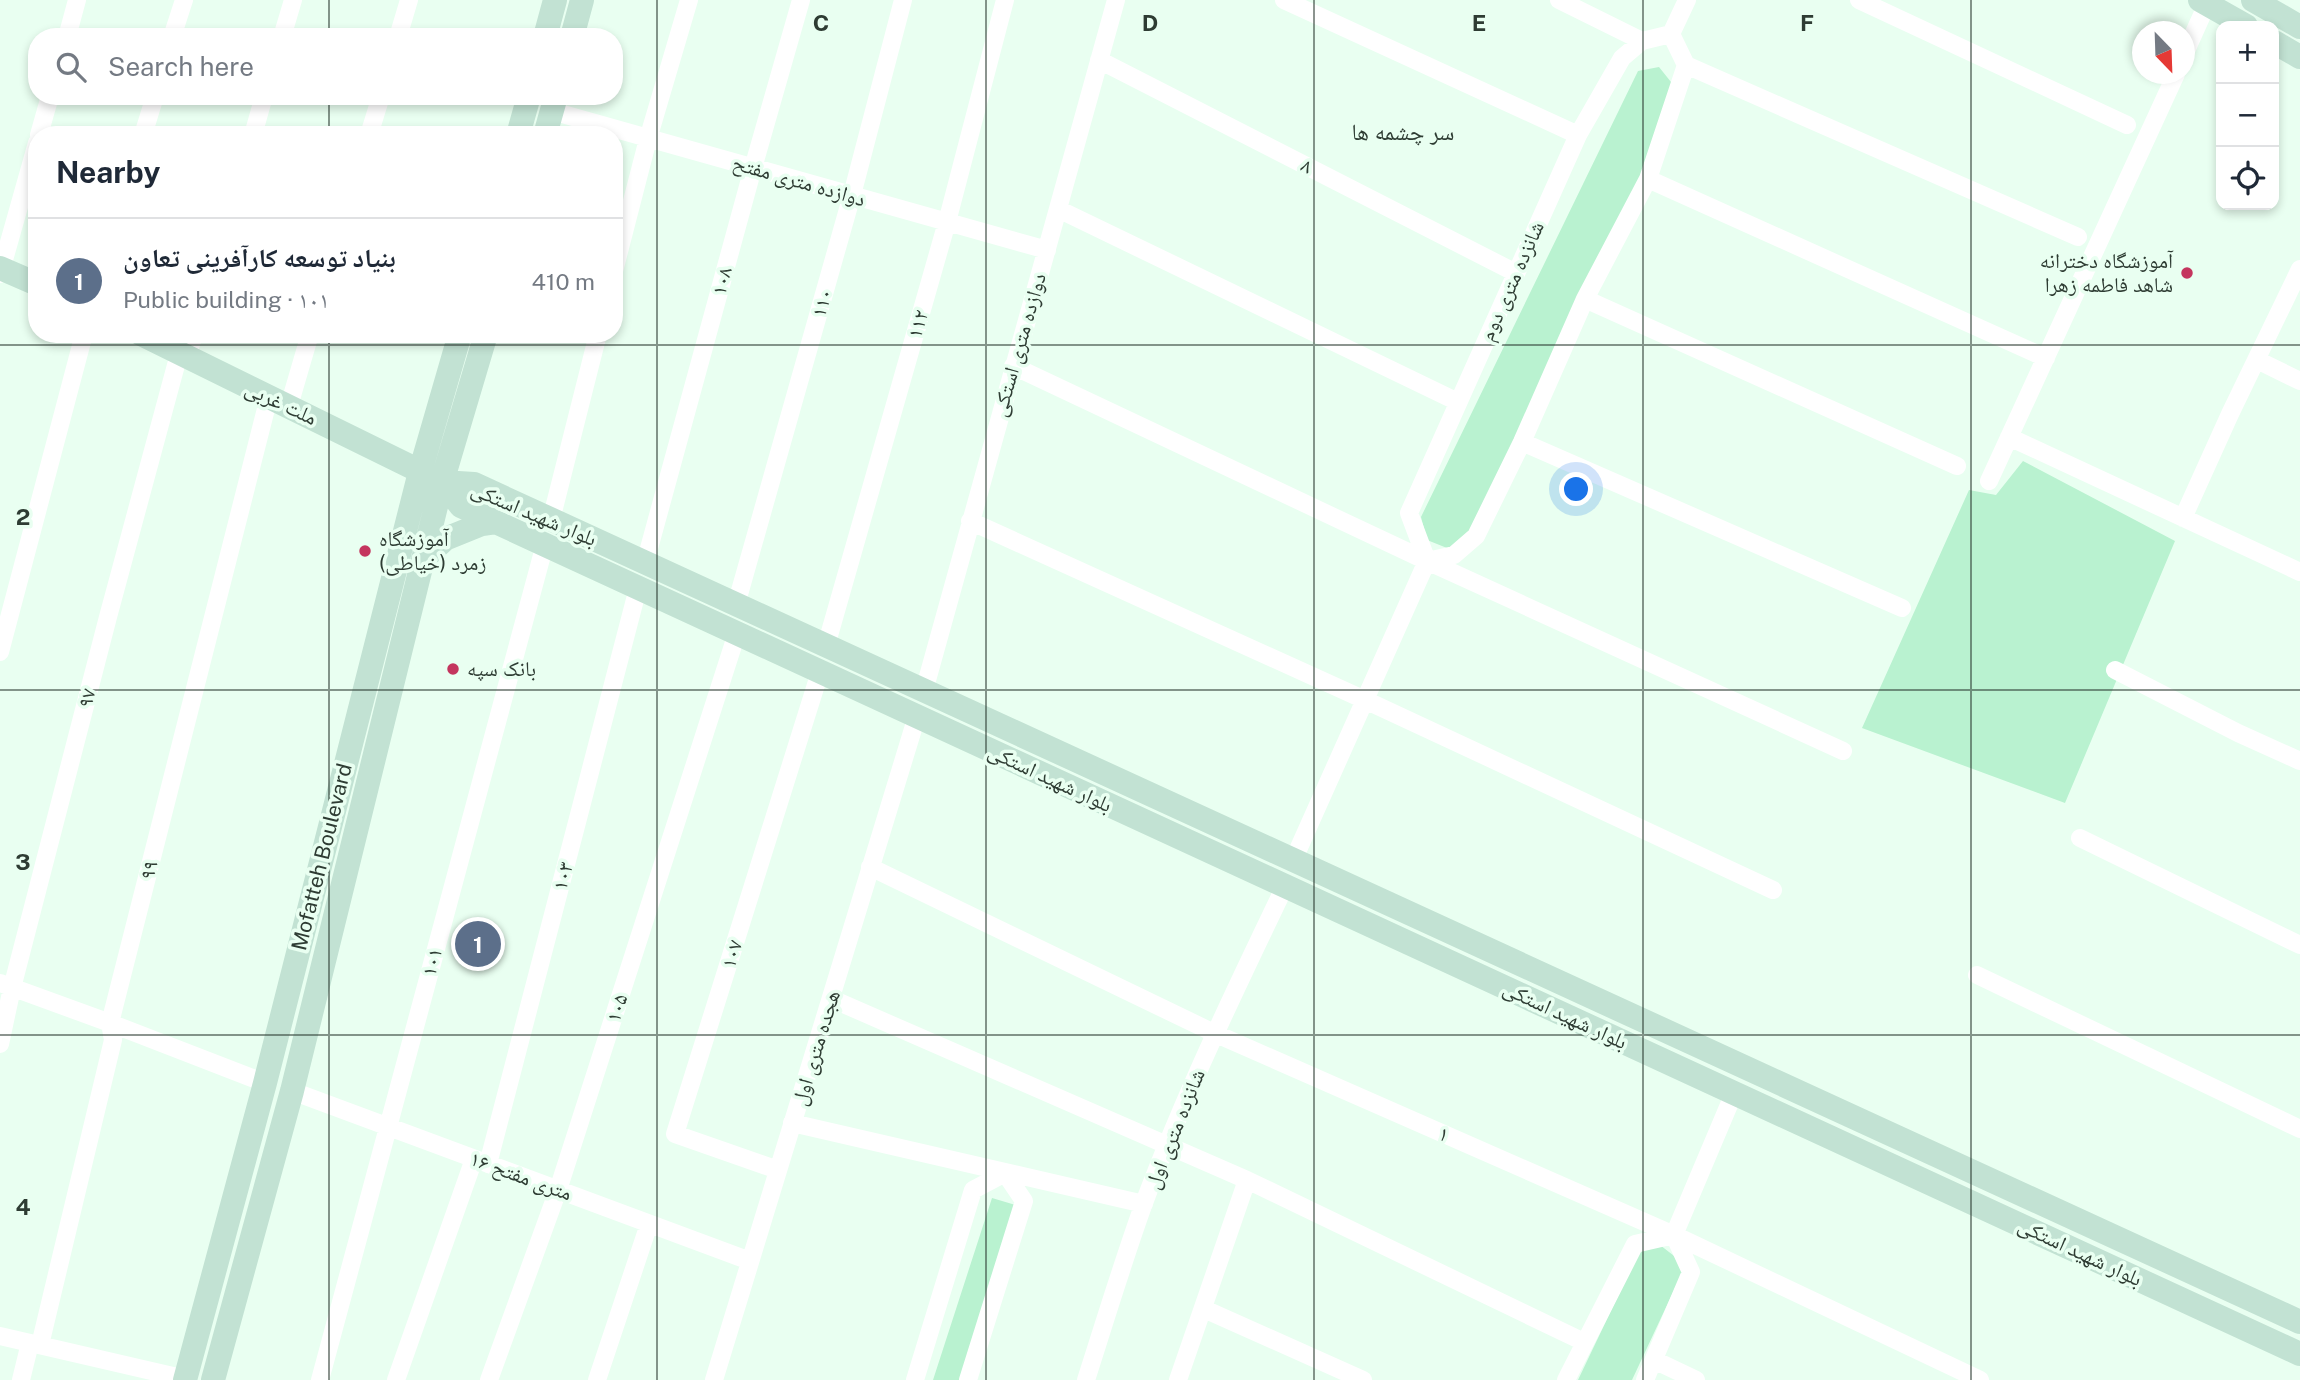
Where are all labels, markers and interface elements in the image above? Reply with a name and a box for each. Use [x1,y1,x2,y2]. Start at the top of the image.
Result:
text: C [813,9,829,36]
text: D [1142,9,1158,36]
text: E [1472,9,1486,36]
text: F [1800,9,1814,36]
north arrow [2132,21,2195,84]
map controls [2216,21,2279,210]
button: + [2216,21,2279,84]
search box [28,28,623,105]
icon: search [52,48,90,86]
text: Search here [108,51,254,82]
button: − [2216,84,2279,147]
district label: سر چشمه ها [1352,118,1454,146]
button: locate [2216,147,2279,210]
street label: دوازده متری مفتح [730,150,868,212]
street label: ۸ [1297,152,1317,179]
text: Nearby [56,154,160,190]
street label: شانزده متری دوم [1474,217,1551,345]
text: بنیاد توسعه کارآفرینی تعاون [123,242,396,273]
place label: آموزشگاه دخترانه شاهد فاطمه زهرا [2040,248,2174,297]
street label: ۱۰۸ [706,264,737,298]
marker: آموزشگاه دخترانه شاهد فاطمه زهرا [2179,265,2195,281]
text: 1 [74,268,84,295]
text: 410 m [532,268,595,295]
street label: دوازده متری استکی [986,270,1052,420]
text: Public building · ۱۰۱ [123,286,329,313]
street label: ۱۱۰ [806,286,837,320]
street label: ۱۱۲ [902,307,933,341]
street label: ملت غربی [241,375,321,431]
your location [1559,472,1593,506]
street label: بلوار شهید استکی [467,476,601,552]
text: 2 [16,503,30,530]
place label: آموزشگاه زمرد (خیاطی) [379,526,486,576]
marker: آموزشگاه زمرد (خیاطی) [357,543,373,559]
place label: بانک سپه [467,656,536,681]
marker: بانک سپه [445,661,461,677]
street label: ۹۷ [72,686,101,710]
street label: بلوار شهید استکی [984,738,1116,818]
street label: Mofatteh Boulevard [286,761,357,953]
text: 3 [15,848,31,875]
street label: ۹۹ [134,858,163,882]
street label: ۱۰۳ [547,859,578,893]
pin: 1 [455,918,501,970]
street label: ۱۰۷ [715,937,748,971]
street label: ۱۰۱ [416,945,447,979]
street label: بلوار شهید استکی [1499,975,1631,1055]
street label: هجده متری اول [786,987,845,1109]
street label: ۱۰۵ [600,991,633,1025]
street label: شانزده متری اول [1139,1065,1210,1192]
street label: ۱ [1435,1120,1454,1147]
street label: ۱۶ متری مفتح [466,1145,576,1207]
text: 4 [15,1193,31,1220]
street label: بلوار شهید استکی [2014,1212,2146,1292]

